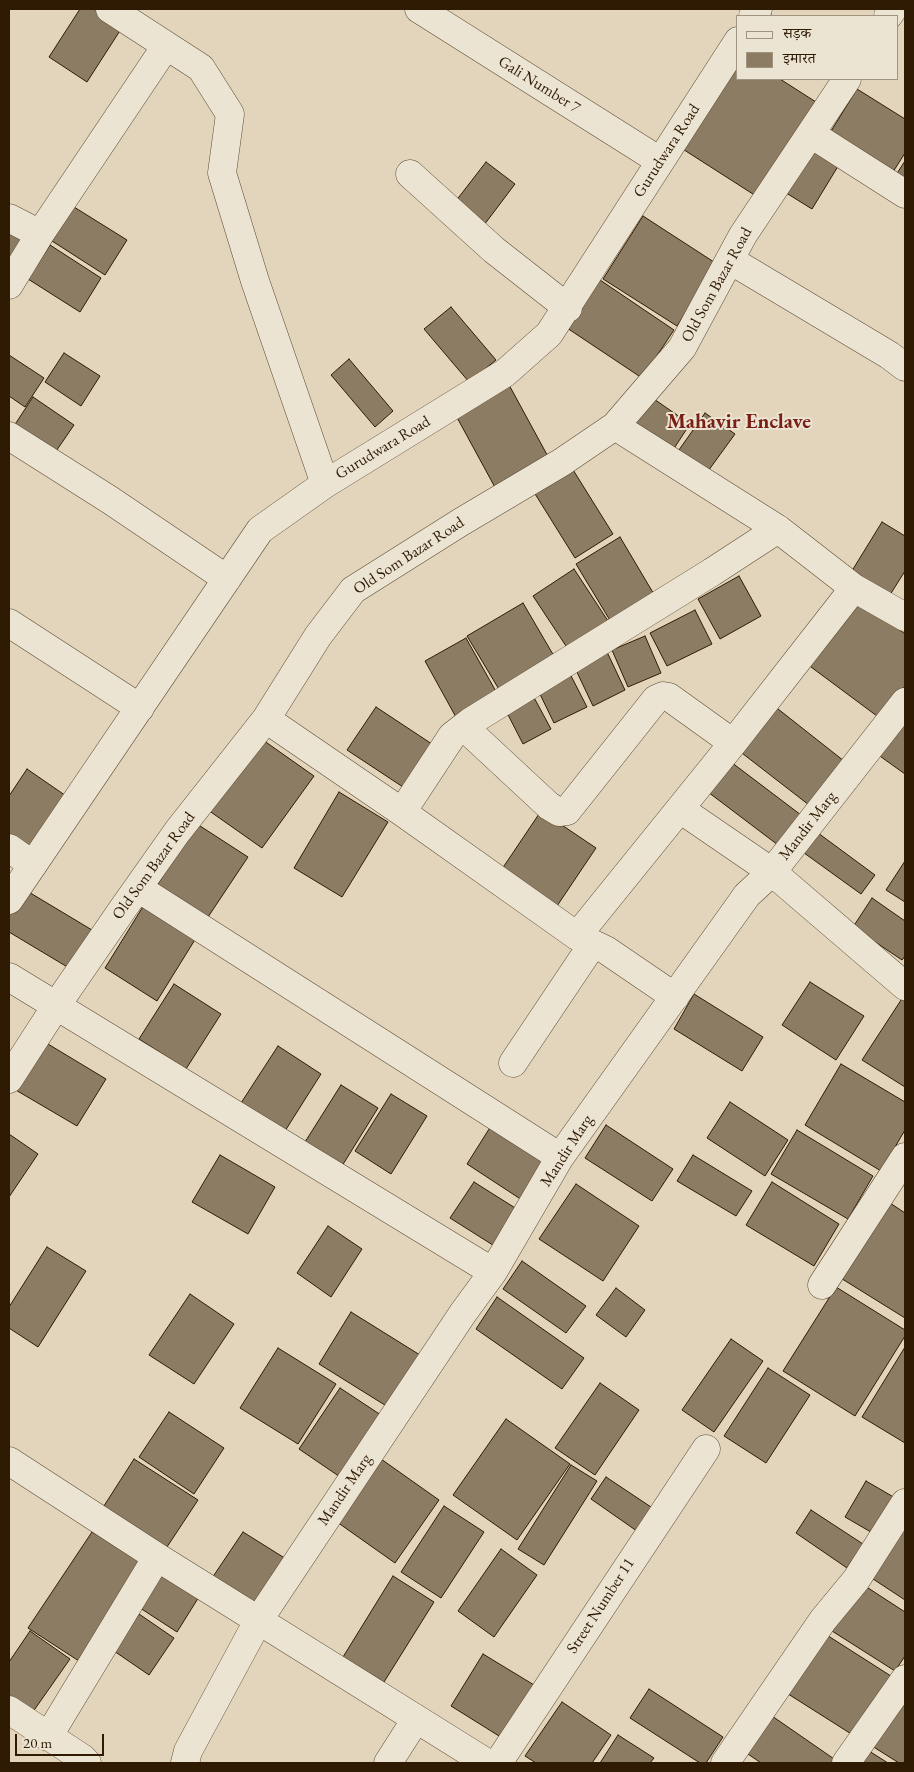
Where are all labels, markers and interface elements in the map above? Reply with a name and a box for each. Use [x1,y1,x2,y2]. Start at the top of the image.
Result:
legend [736,15,899,80]
text: सड़क [783,23,811,42]
text: इमारत [783,48,816,67]
street label: Gali Number 7 [494,52,584,118]
street label: Gurudwara Road [630,101,704,201]
street label: Old Som Bazar Road [678,224,756,346]
district label: Mahavir Enclave [667,409,811,435]
street label: Gurudwara Road [332,412,434,484]
street label: Old Som Bazar Road [350,513,468,599]
street label: Mandir Marg [775,788,841,864]
street label: Old Som Bazar Road [109,808,199,924]
street label: Mandir Marg [537,1111,597,1191]
street label: Mandir Marg [314,1451,376,1529]
street label: Street Number 11 [563,1555,639,1657]
scale bar [18,1724,106,1756]
text: 20 m [23,1733,52,1752]

